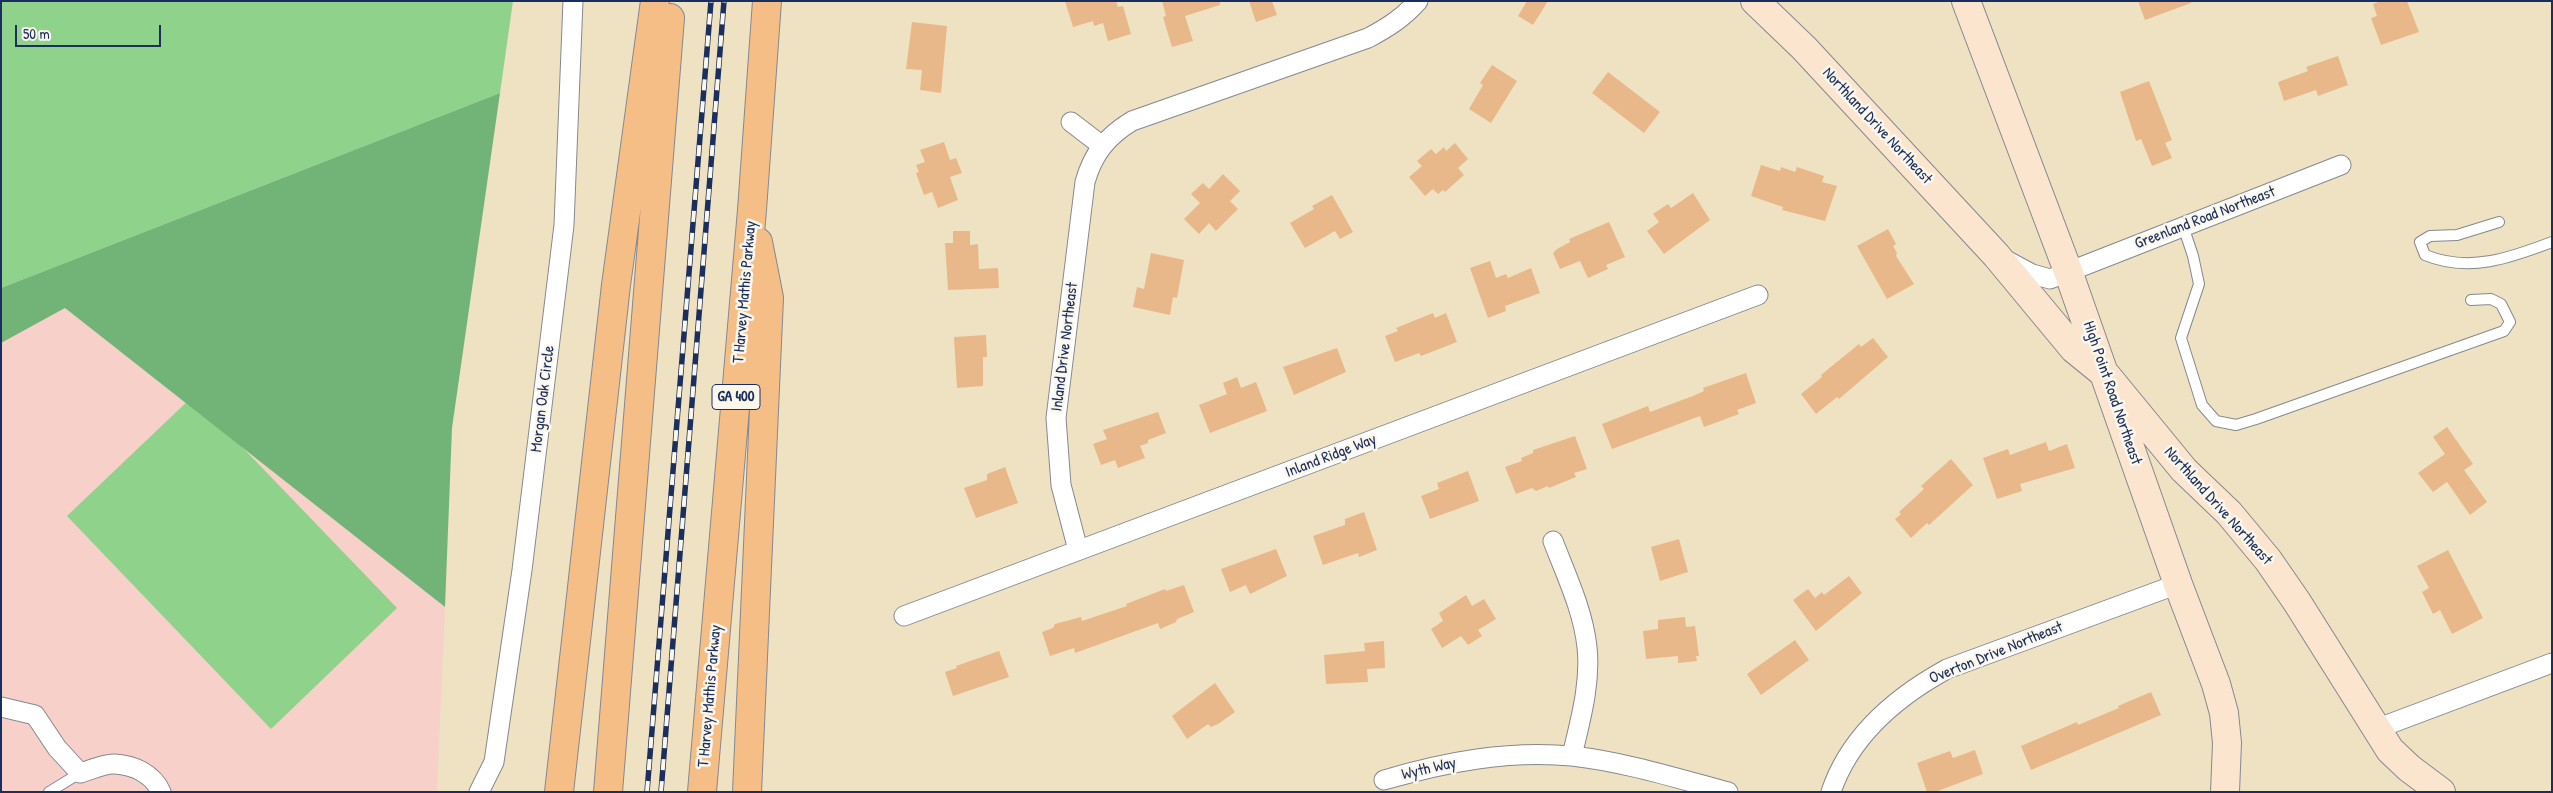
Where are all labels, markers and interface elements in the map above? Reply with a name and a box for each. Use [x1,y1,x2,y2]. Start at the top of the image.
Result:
scale bar [18,15,164,47]
text: 50 m [23,23,50,44]
street label: Northland Drive Northeast [1818,64,1936,188]
street label: Greenland Road Northeast [2132,182,2278,254]
street label: T Harvey Mathis Parkway [729,220,761,364]
street label: Inland Drive Northeast [1048,281,1082,413]
street label: High Point Road Northeast [2078,319,2146,467]
street label: Morgan Oak Circle [527,345,559,453]
road number: GA 400 [712,384,760,410]
street label: Inland Ridge Way [1283,430,1379,482]
street label: Northland Drive Northeast [2160,443,2276,569]
street label: Overton Drive Northeast [1927,617,2065,689]
street label: T Harvey Mathis Parkway [694,624,726,768]
street label: Wyth Way [1400,753,1458,785]

